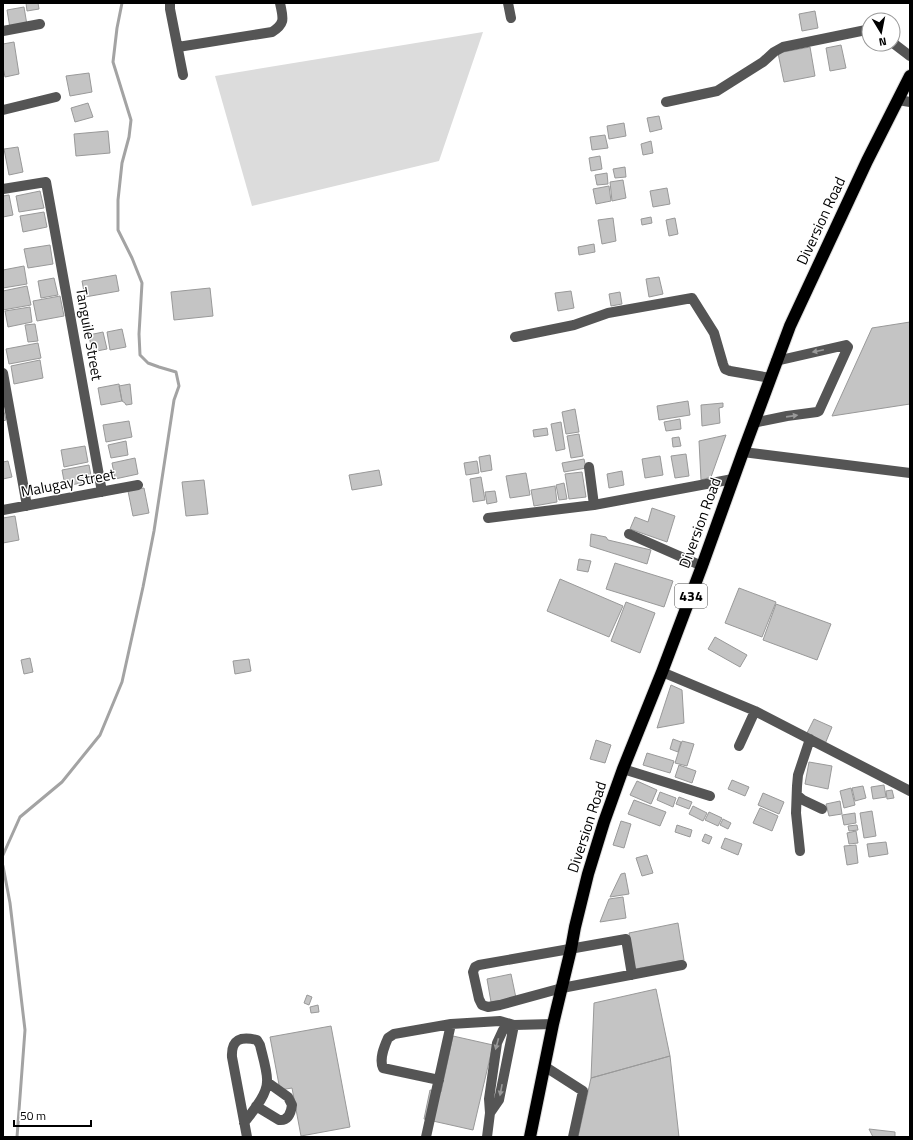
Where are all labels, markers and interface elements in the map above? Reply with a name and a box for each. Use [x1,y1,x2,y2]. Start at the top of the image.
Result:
north arrow [861,12,901,52]
text: N [878,33,888,50]
street label: Diversion Road [790,173,851,269]
street label: Tanguile Street [70,286,109,383]
one-way arrow [812,349,824,355]
one-way arrow [786,413,798,419]
street label: Malugay Street [19,462,118,503]
street label: Diversion Road [673,474,727,571]
road number: 434 [675,584,707,608]
street label: Diversion Road [561,778,612,875]
one-way arrow [494,1038,500,1051]
one-way arrow [497,1084,503,1096]
scale bar [14,1102,91,1128]
text: 50 m [20,1106,46,1125]

